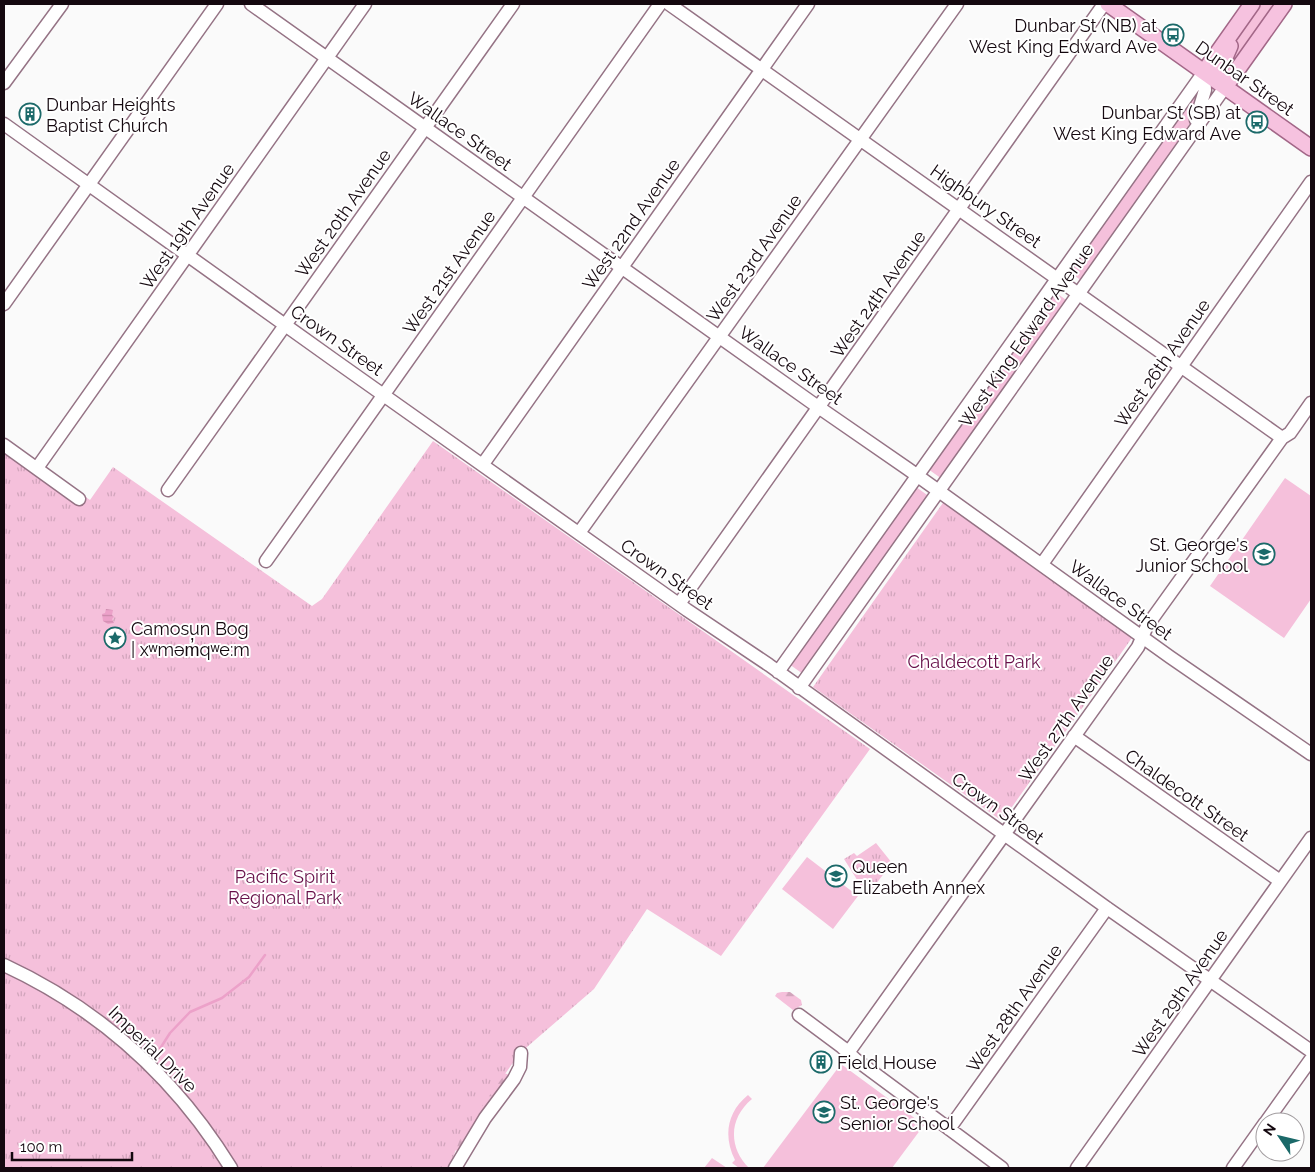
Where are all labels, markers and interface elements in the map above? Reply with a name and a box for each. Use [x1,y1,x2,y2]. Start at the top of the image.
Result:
place label: Dunbar St (NB) at West King Edward Ave [969,15,1157,57]
bus stop icon: Dunbar St (NB) at West King Edward Ave [1161,23,1185,47]
street label: Dunbar Street [1192,36,1298,120]
street label: Wallace Street [404,87,516,175]
place label: Dunbar Heights Baptist Church [46,94,176,136]
building icon: Dunbar Heights Baptist Church [18,102,42,126]
place label: Dunbar St (SB) at West King Edward Ave [1053,102,1241,144]
bus stop icon: Dunbar St (SB) at West King Edward Ave [1245,110,1269,134]
street label: West 20th Avenue [291,145,395,281]
street label: West 22nd Avenue [578,154,684,294]
street label: West 19th Avenue [136,158,239,293]
street label: Highbury Street [926,160,1046,252]
street label: West 23rd Avenue [702,190,806,326]
street label: West 21st Avenue [398,206,500,338]
street label: West 24th Avenue [826,226,930,362]
street label: West King Edward Avenue [954,239,1098,431]
street label: West 26th Avenue [1110,295,1214,431]
street label: Crown Street [287,300,387,380]
street label: Wallace Street [735,321,847,409]
street label: Crown Street [617,534,717,614]
place label: St. George's Junior School [1136,534,1248,576]
school or university icon: St. George's Junior School [1252,542,1276,566]
street label: Wallace Street [1065,556,1177,644]
place label: Camosun Bog | xʷməm̓qʷe:m [131,618,250,660]
place icon: Camosun Bog | xʷməm̓qʷe:m [103,626,127,650]
street label: West 27th Avenue [1014,650,1118,786]
park label: Chaldecott Park [907,651,1041,672]
street label: Chaldecott Street [1121,744,1253,846]
street label: Crown Street [948,768,1048,848]
place label: Queen Elizabeth Annex [852,856,985,898]
school or university icon: Queen Elizabeth Annex [824,864,848,888]
park label: Pacific Spirit Regional Park [228,866,342,908]
street label: West 29th Avenue [1128,925,1232,1061]
street label: West 28th Avenue [962,940,1066,1076]
street label: Imperial Drive [104,1002,202,1097]
building icon: Field House [809,1050,833,1074]
place label: Field House [837,1052,937,1073]
place label: St. George's Senior School [840,1092,955,1134]
school or university icon: St. George's Senior School [812,1100,836,1124]
north arrow [1255,1112,1305,1162]
text: N [1260,1121,1279,1139]
scale bar [12,1130,132,1162]
text: 100 m [20,1138,62,1156]

